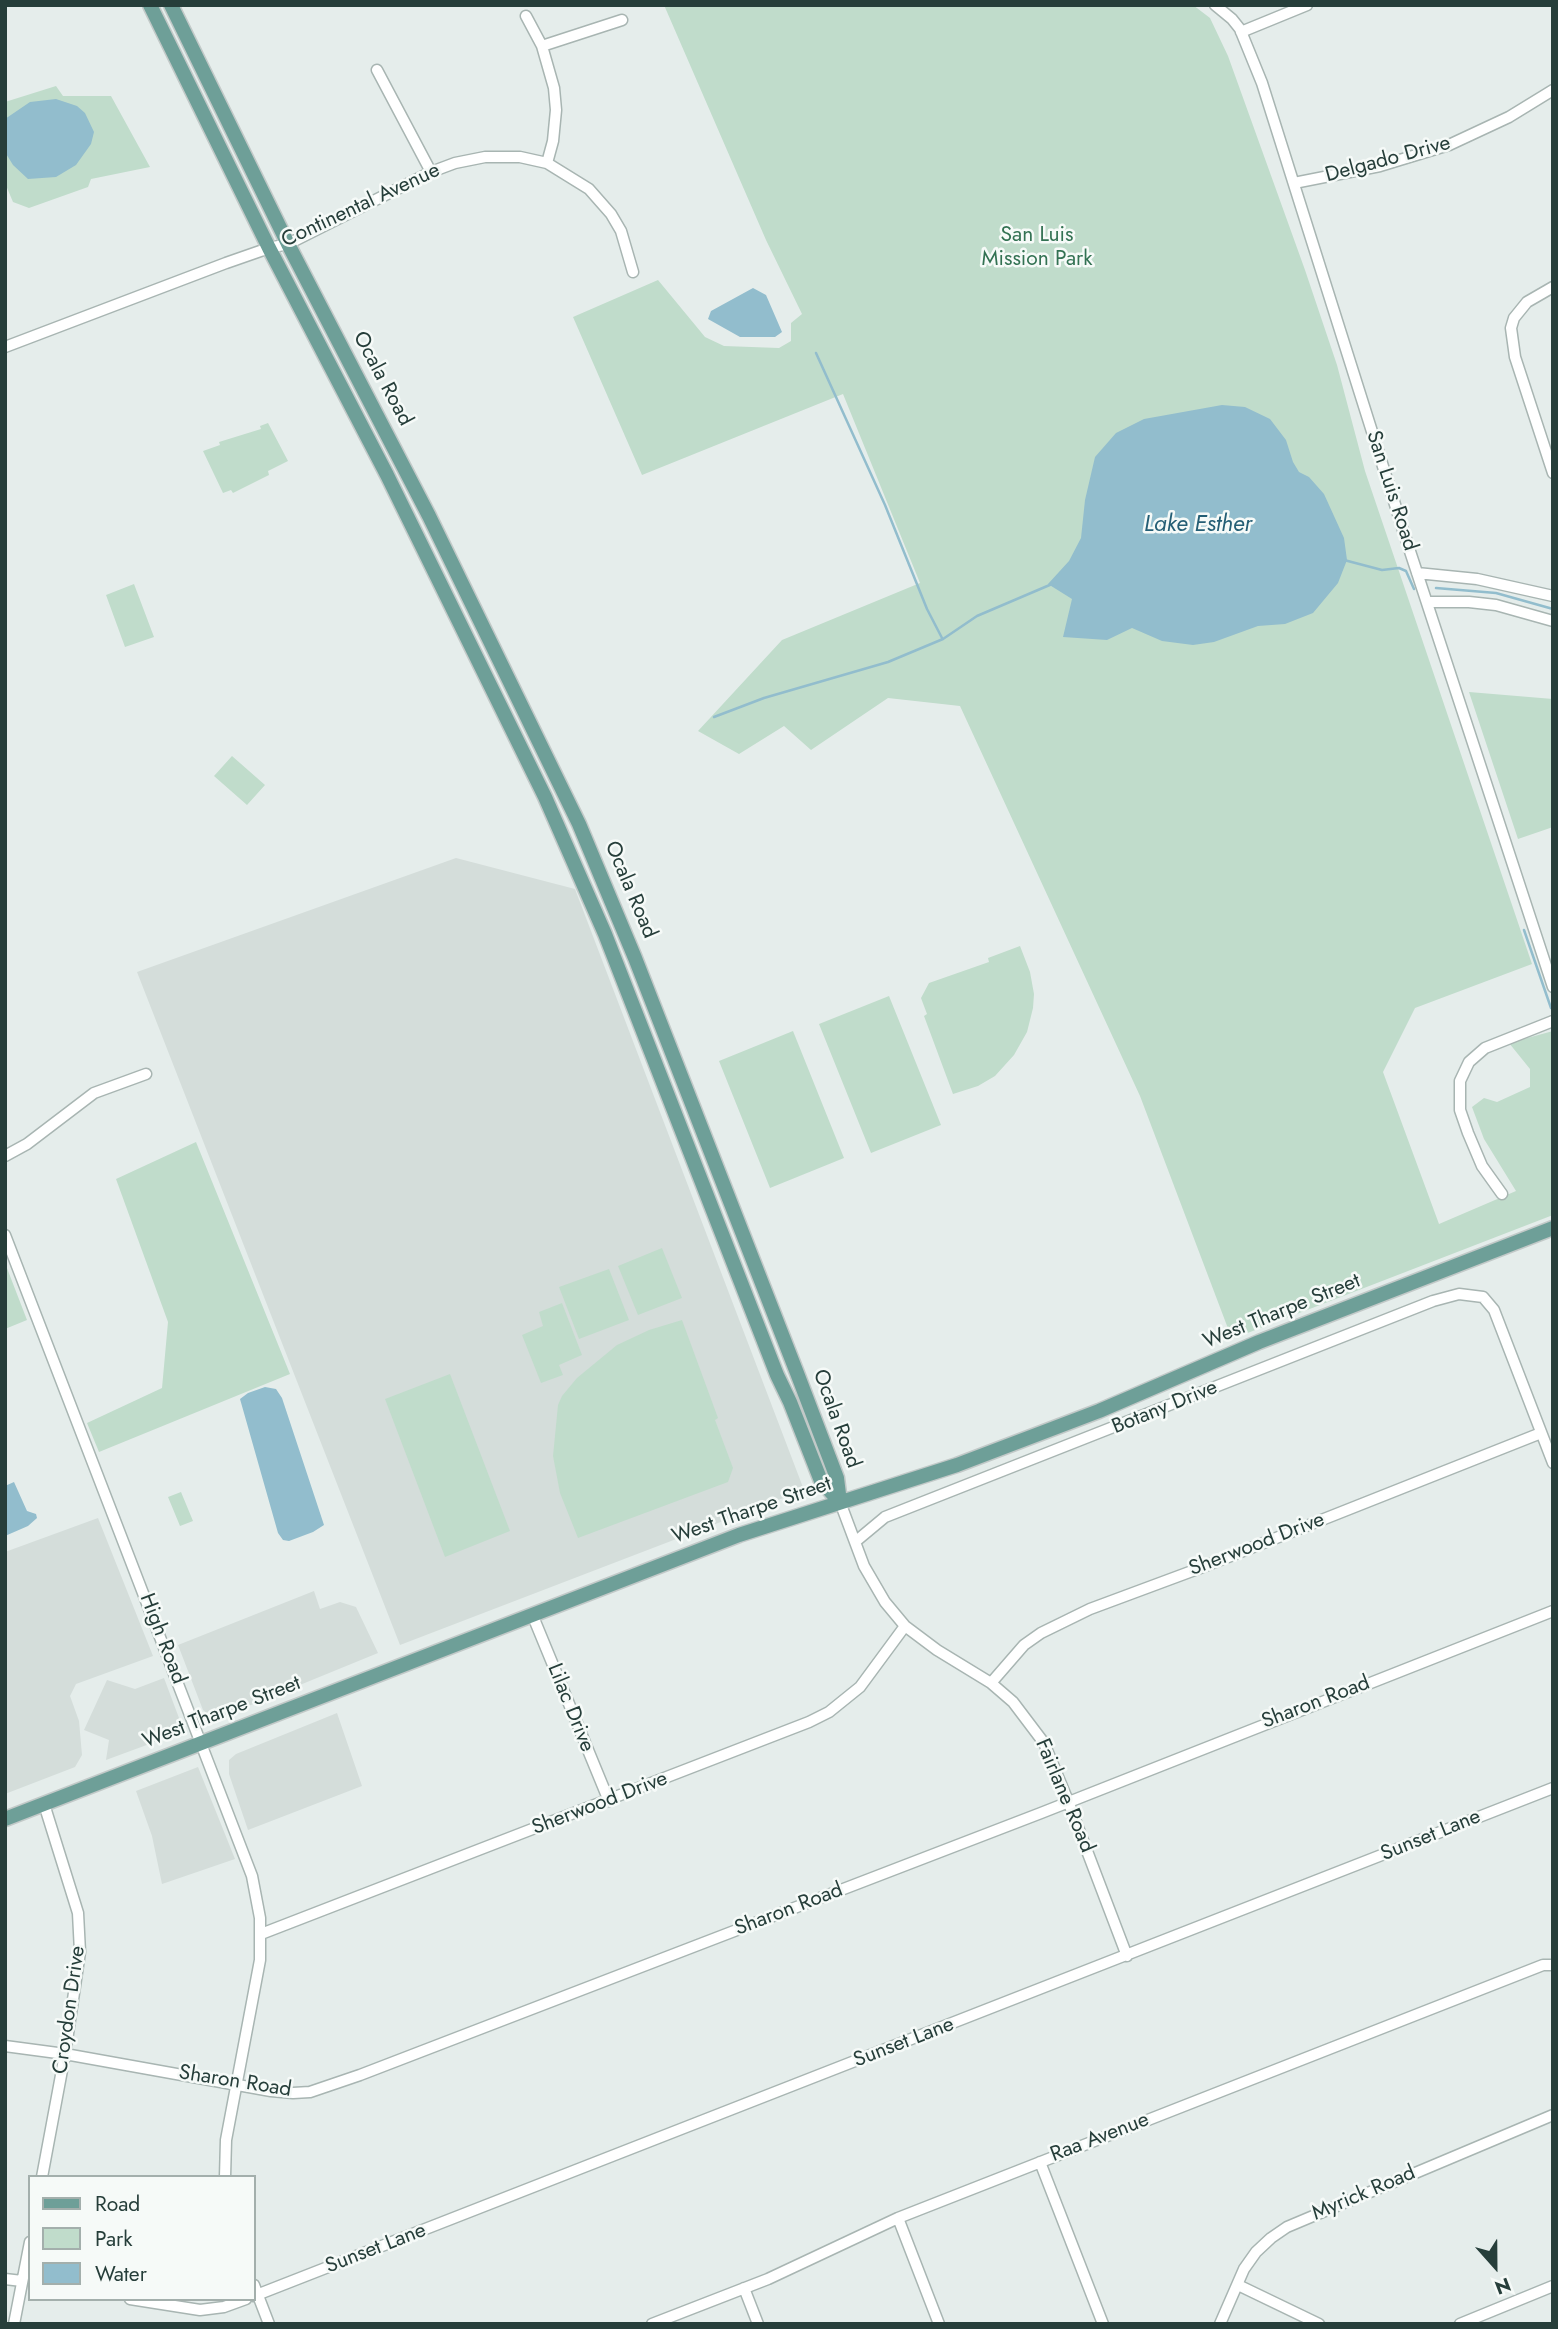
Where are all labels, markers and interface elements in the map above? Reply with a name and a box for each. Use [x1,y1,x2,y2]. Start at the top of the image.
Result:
street label: Delgado Drive [1323,131,1453,189]
street label: Continental Avenue [278,158,444,254]
park label: San Luis Mission Park [981,223,1093,273]
street label: Ocala Road [347,327,417,431]
street label: San Luis Road [1360,428,1422,554]
water label: Lake Esther [1144,511,1252,539]
street label: Ocala Road [598,838,662,942]
street label: West Tharpe Street [1200,1269,1364,1355]
street label: Ocala Road [807,1366,865,1472]
street label: Botany Drive [1109,1375,1221,1441]
street label: West Tharpe Street [669,1472,835,1550]
street label: Sherwood Drive [1186,1508,1328,1582]
street label: High Road [133,1590,191,1688]
street label: Lilac Drive [541,1660,599,1756]
street label: West Tharpe Street [140,1671,304,1755]
street label: Sharon Road [1258,1671,1374,1735]
street label: Fairlane Road [1029,1735,1099,1857]
street label: Sherwood Drive [529,1767,671,1841]
street label: Sunset Lane [1377,1805,1485,1867]
street label: Sharon Road [731,1878,847,1942]
street label: Croydon Drive [49,1944,91,2076]
street label: Sunset Lane [850,2012,958,2074]
street label: Sharon Road [177,2061,293,2103]
street label: Raa Avenue [1047,2108,1153,2168]
street label: Myrick Road [1309,2161,1419,2227]
legend [28,2175,256,2301]
text: Road [95,2189,140,2219]
street label: Sunset Lane [322,2218,430,2280]
text: Park [95,2224,132,2254]
north arrow [1460,2231,1530,2301]
text: Water [95,2259,147,2289]
text: N [1491,2271,1515,2301]

